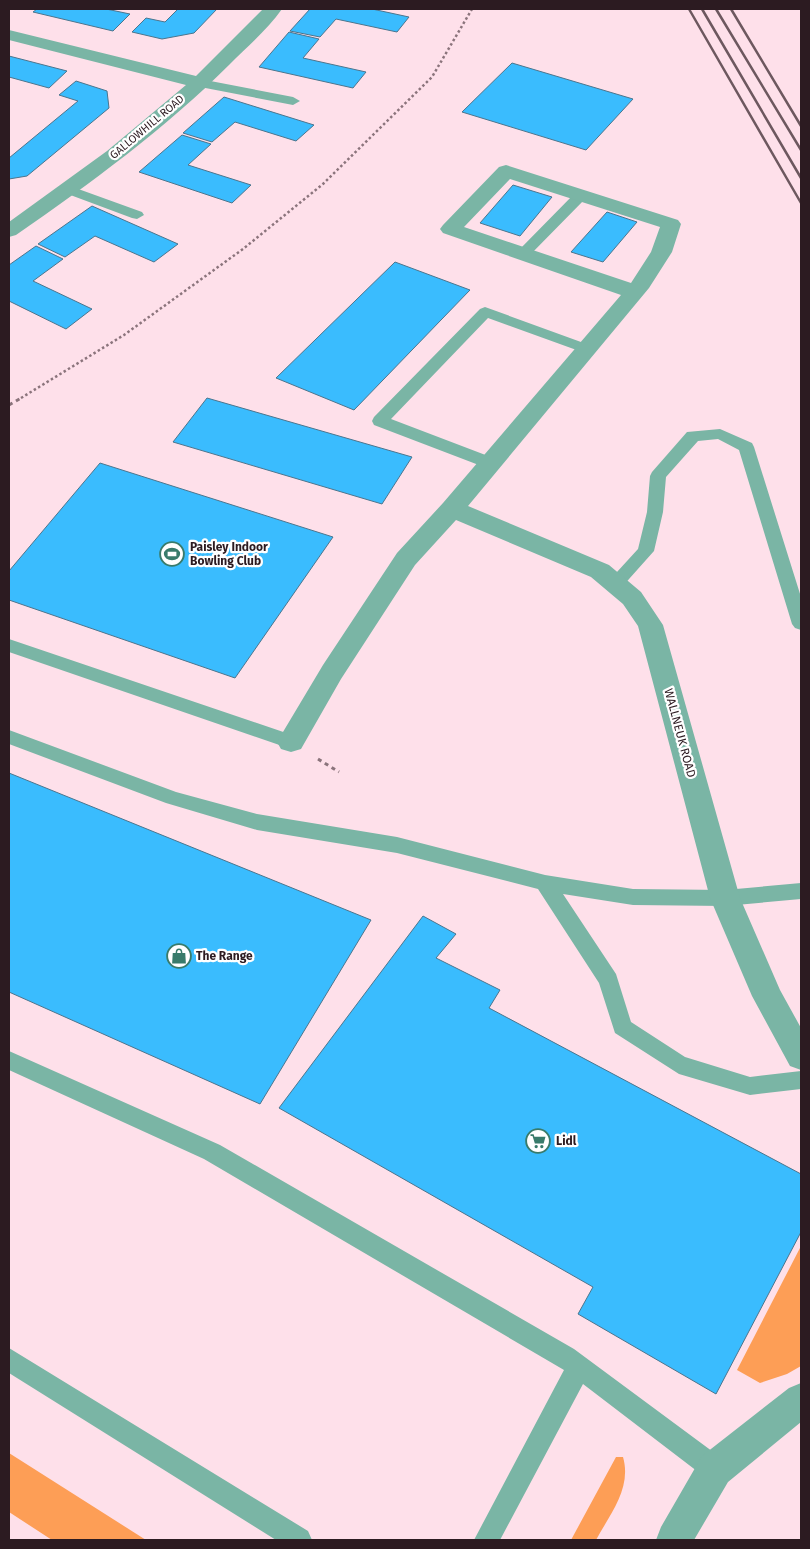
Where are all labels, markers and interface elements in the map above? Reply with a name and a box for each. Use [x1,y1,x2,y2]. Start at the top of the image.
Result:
street label: GALLOWHILL ROAD [107,92,187,162]
place label: Paisley Indoor Bowling Club [190,540,268,568]
sports icon: Paisley Indoor Bowling Club [159,541,185,567]
street label: WALLNEUK ROAD [661,687,699,779]
shop icon: The Range [166,943,192,969]
place label: The Range [196,949,253,963]
supermarket icon: Lidl [525,1128,551,1154]
place label: Lidl [556,1134,577,1148]

